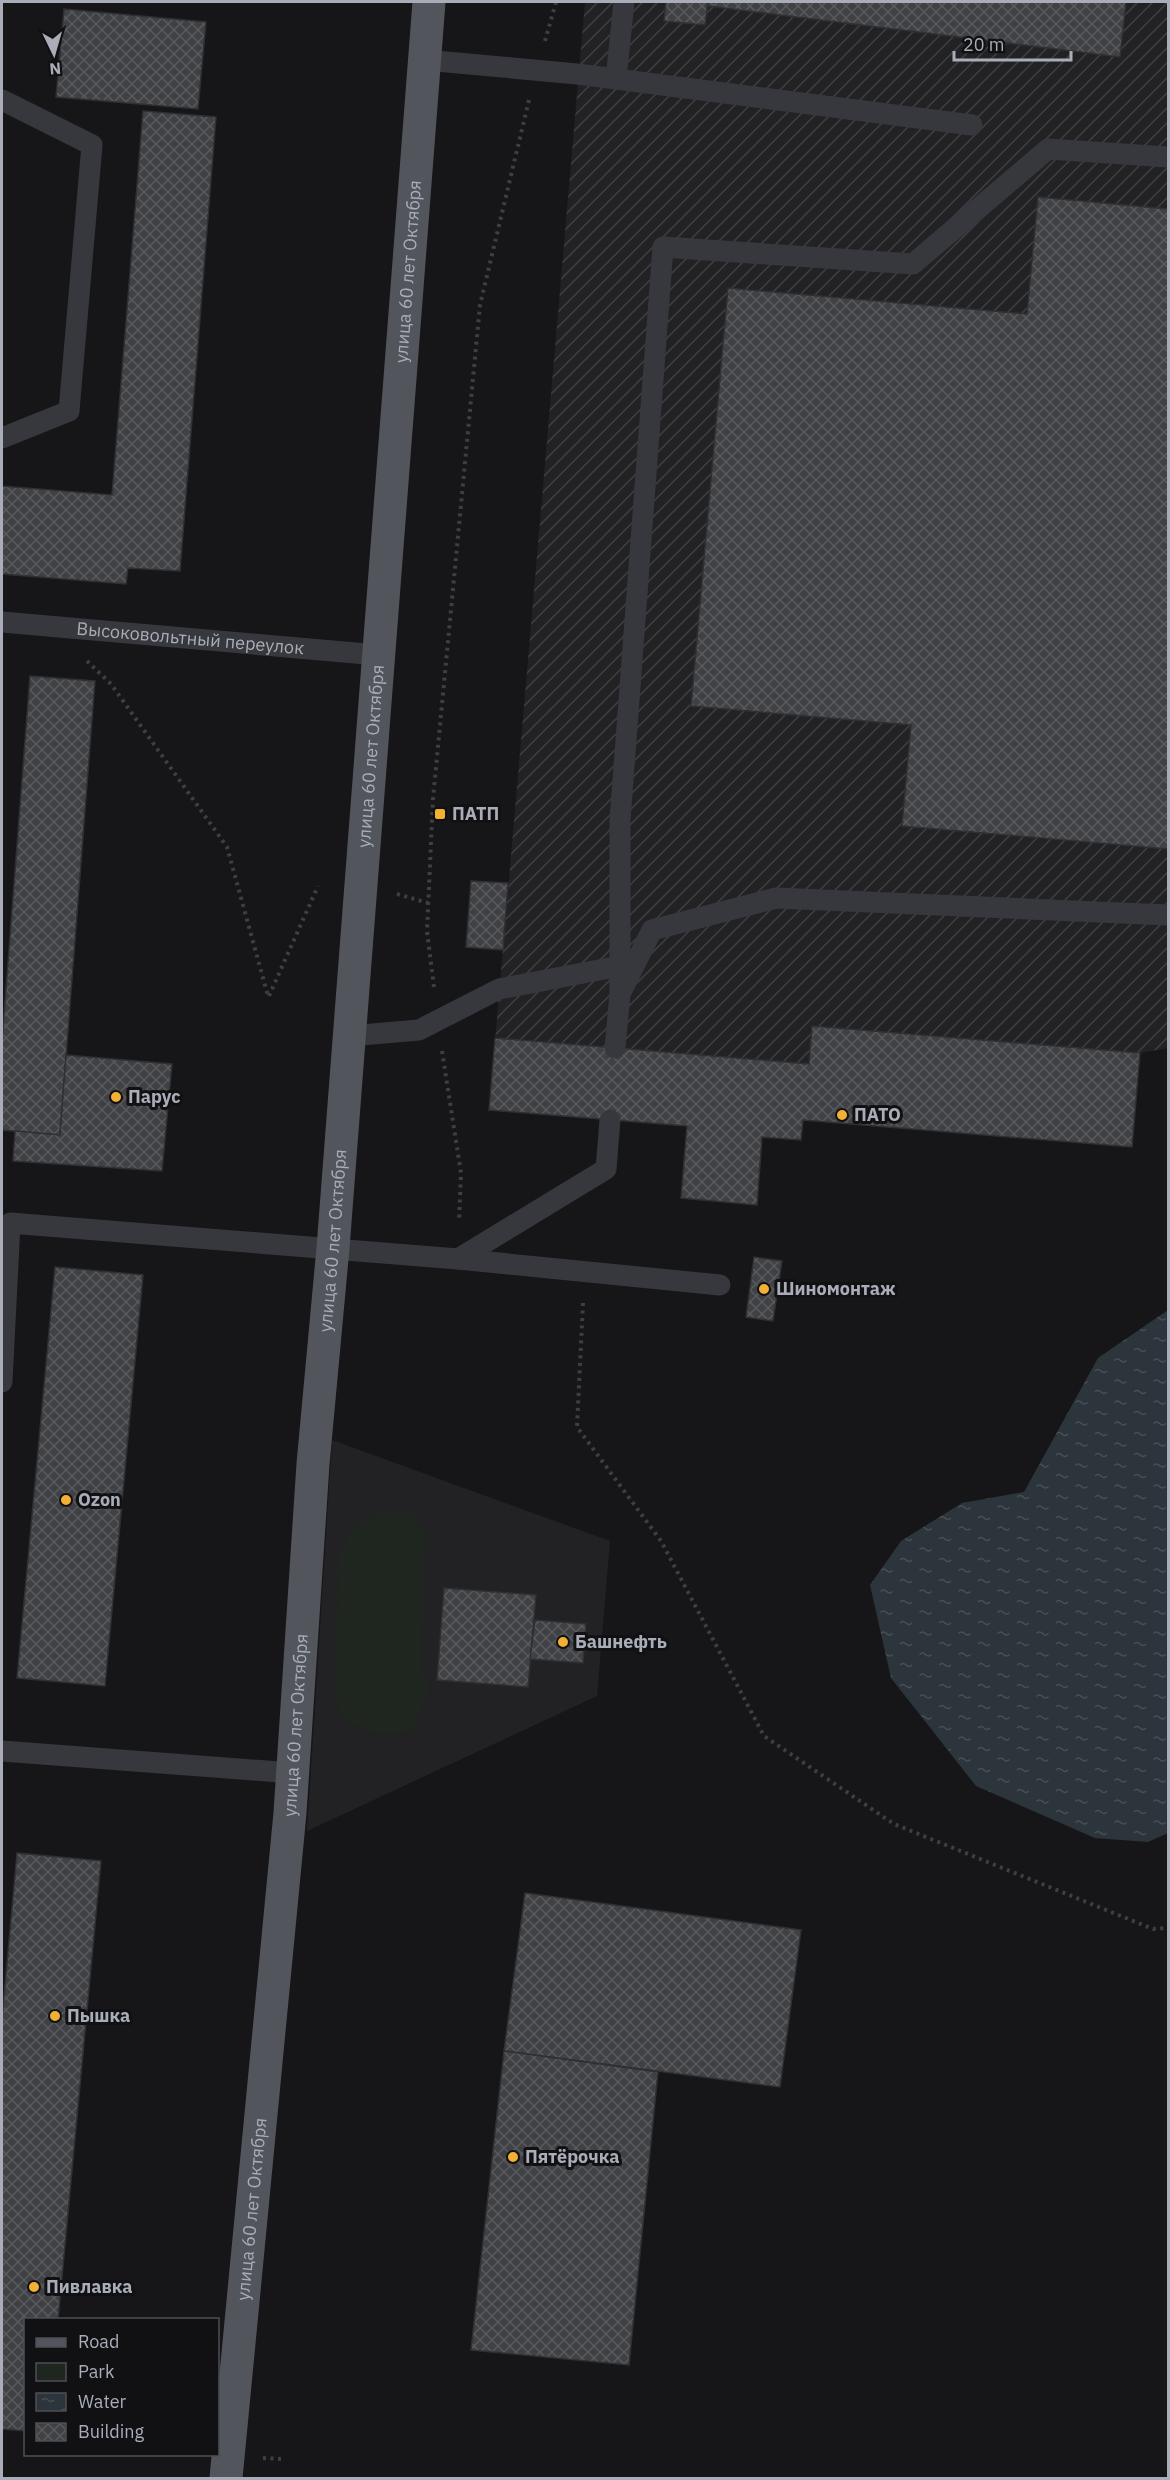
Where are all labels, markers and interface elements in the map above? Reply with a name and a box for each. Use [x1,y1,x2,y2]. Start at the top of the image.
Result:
north arrow [24,24,84,84]
scale bar [954,24,1071,62]
text: 20 m [963,33,1005,56]
text: N [49,58,62,79]
street label: улица 60 лет Октября [389,179,426,364]
street label: Высоковольтный переулок [76,617,305,659]
street label: улица 60 лет Октября [352,664,389,849]
place label: ПАТП [452,802,499,825]
marker: ПАТП [433,807,447,821]
place label: Парус [128,1085,181,1108]
marker: Парус [109,1090,123,1104]
place label: ПАТО [854,1103,901,1126]
marker: ПАТО [835,1108,849,1122]
street label: улица 60 лет Октября [313,1148,352,1333]
place label: Шиномонтаж [776,1277,896,1300]
marker: Шиномонтаж [757,1282,771,1296]
place label: Ozon [78,1488,121,1511]
marker: Ozon [59,1493,73,1507]
place label: Башнефть [575,1630,667,1653]
street label: улица 60 лет Октября [278,1633,313,1818]
marker: Башнефть [556,1635,570,1649]
place label: Пышка [67,2004,130,2027]
marker: Пышка [48,2009,62,2023]
street label: улица 60 лет Октября [231,2117,272,2302]
place label: Пятёрочка [525,2145,619,2168]
marker: Пятёрочка [506,2150,520,2164]
place label: Пивлавка [46,2275,132,2298]
marker: Пивлавка [27,2280,41,2294]
legend [24,2318,219,2456]
text: Road [78,2330,119,2353]
text: Park [78,2360,115,2383]
text: Water [78,2390,127,2413]
text: Building [78,2420,145,2443]

